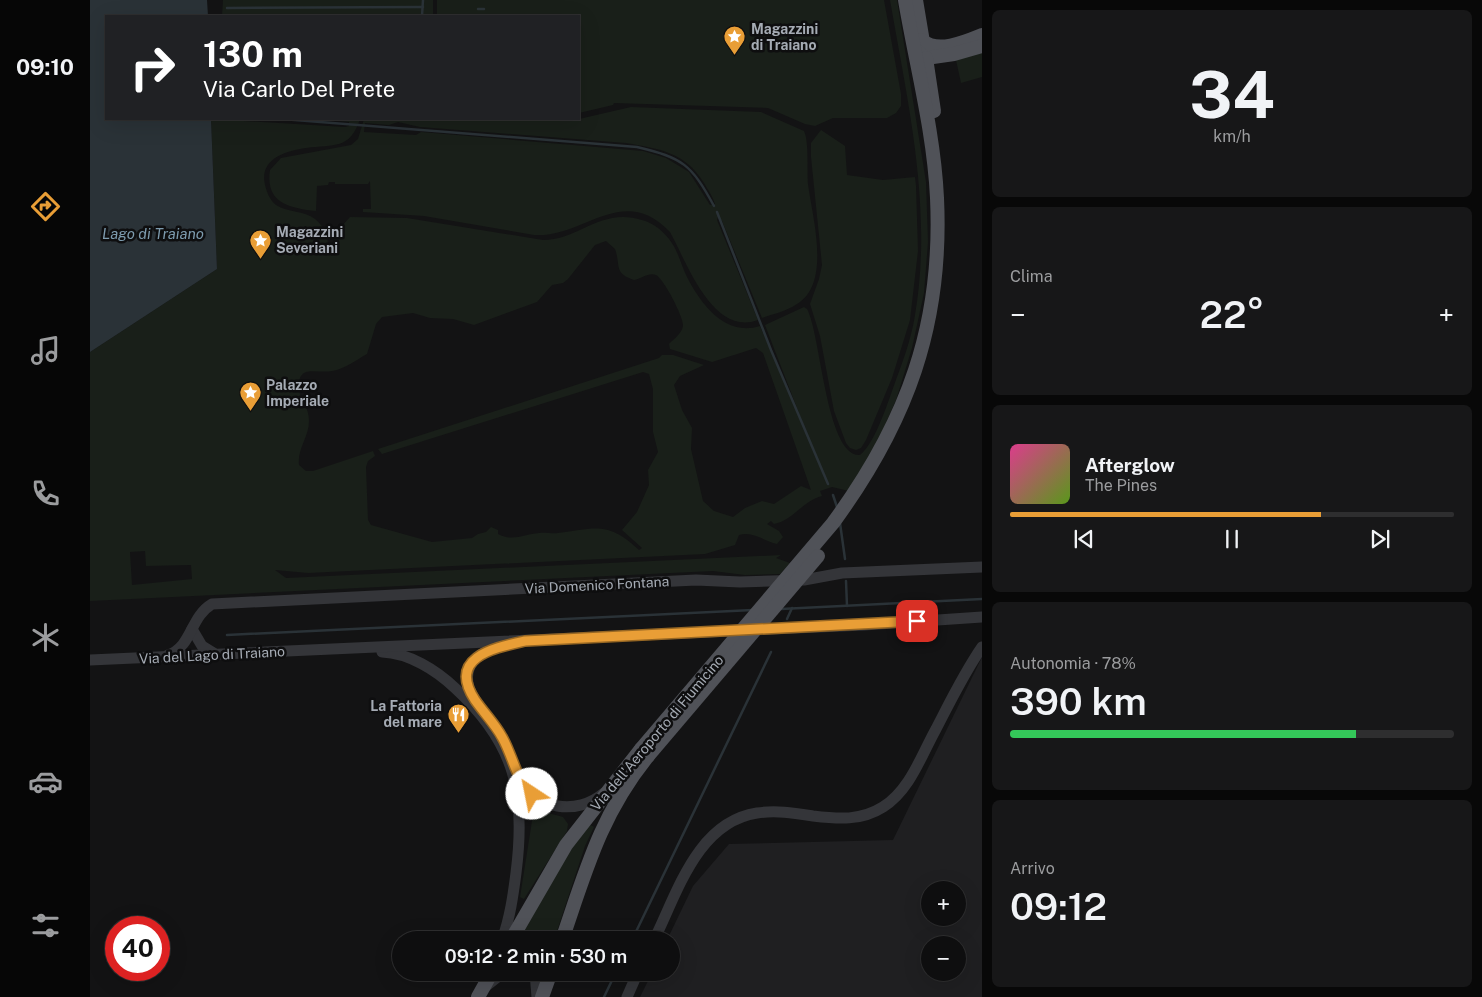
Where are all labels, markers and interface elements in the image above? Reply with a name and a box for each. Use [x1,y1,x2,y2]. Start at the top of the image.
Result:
place label: Magazzini di Traiano [751,21,818,53]
place icon: Magazzini di Traiano [723,25,747,56]
text: 130 m [203,34,303,75]
icon: right [120,35,185,100]
text: 09:10 [16,54,74,80]
text: 34 [1189,56,1275,133]
text: Via Carlo Del Prete [203,76,395,102]
text: km/h [1213,127,1251,146]
icon: directions [28,189,63,224]
place label: Magazzini Severiani [276,224,343,256]
water label: Lago di Traiano [102,225,204,242]
place icon: Magazzini Severiani [248,228,272,259]
text: Clima [1010,267,1053,286]
text: 22° [1200,292,1264,337]
text: − [1010,298,1026,331]
text: + [1438,298,1454,331]
icon: music [28,333,63,368]
place label: Palazzo Imperiale [266,377,329,409]
place icon: Palazzo Imperiale [238,381,262,412]
text: Afterglow [1085,454,1175,476]
icon: phone [28,476,63,511]
text: The Pines [1085,476,1157,495]
icon: previous [1070,525,1098,553]
icon: pause [1218,525,1246,553]
icon: next [1366,525,1394,553]
street label: Via Domenico Fontana [524,573,670,597]
pin [896,600,938,642]
icon: arrive [903,607,931,635]
icon: climate [28,620,63,655]
street label: Via del Lago di Traiano [139,643,286,667]
street label: Via dell'Aeroporto di Fiumicino [587,652,727,814]
text: Autonomia · 78% [1010,654,1136,673]
text: 390 km [1010,679,1147,724]
place label: La Fattoria del mare [370,698,442,730]
restaurant icon: La Fattoria del mare [446,702,470,733]
icon: car [28,764,63,799]
position arrow [505,767,557,819]
text: Arrivo [1010,859,1055,878]
map controls [921,881,966,981]
button: + [921,881,966,926]
text: 09:12 [1010,884,1107,929]
icon: filters [28,908,63,943]
speed limit sign: 40 [105,916,170,981]
button: − [921,936,966,981]
text: 09:12 · 2 min · 530 m [445,945,627,967]

